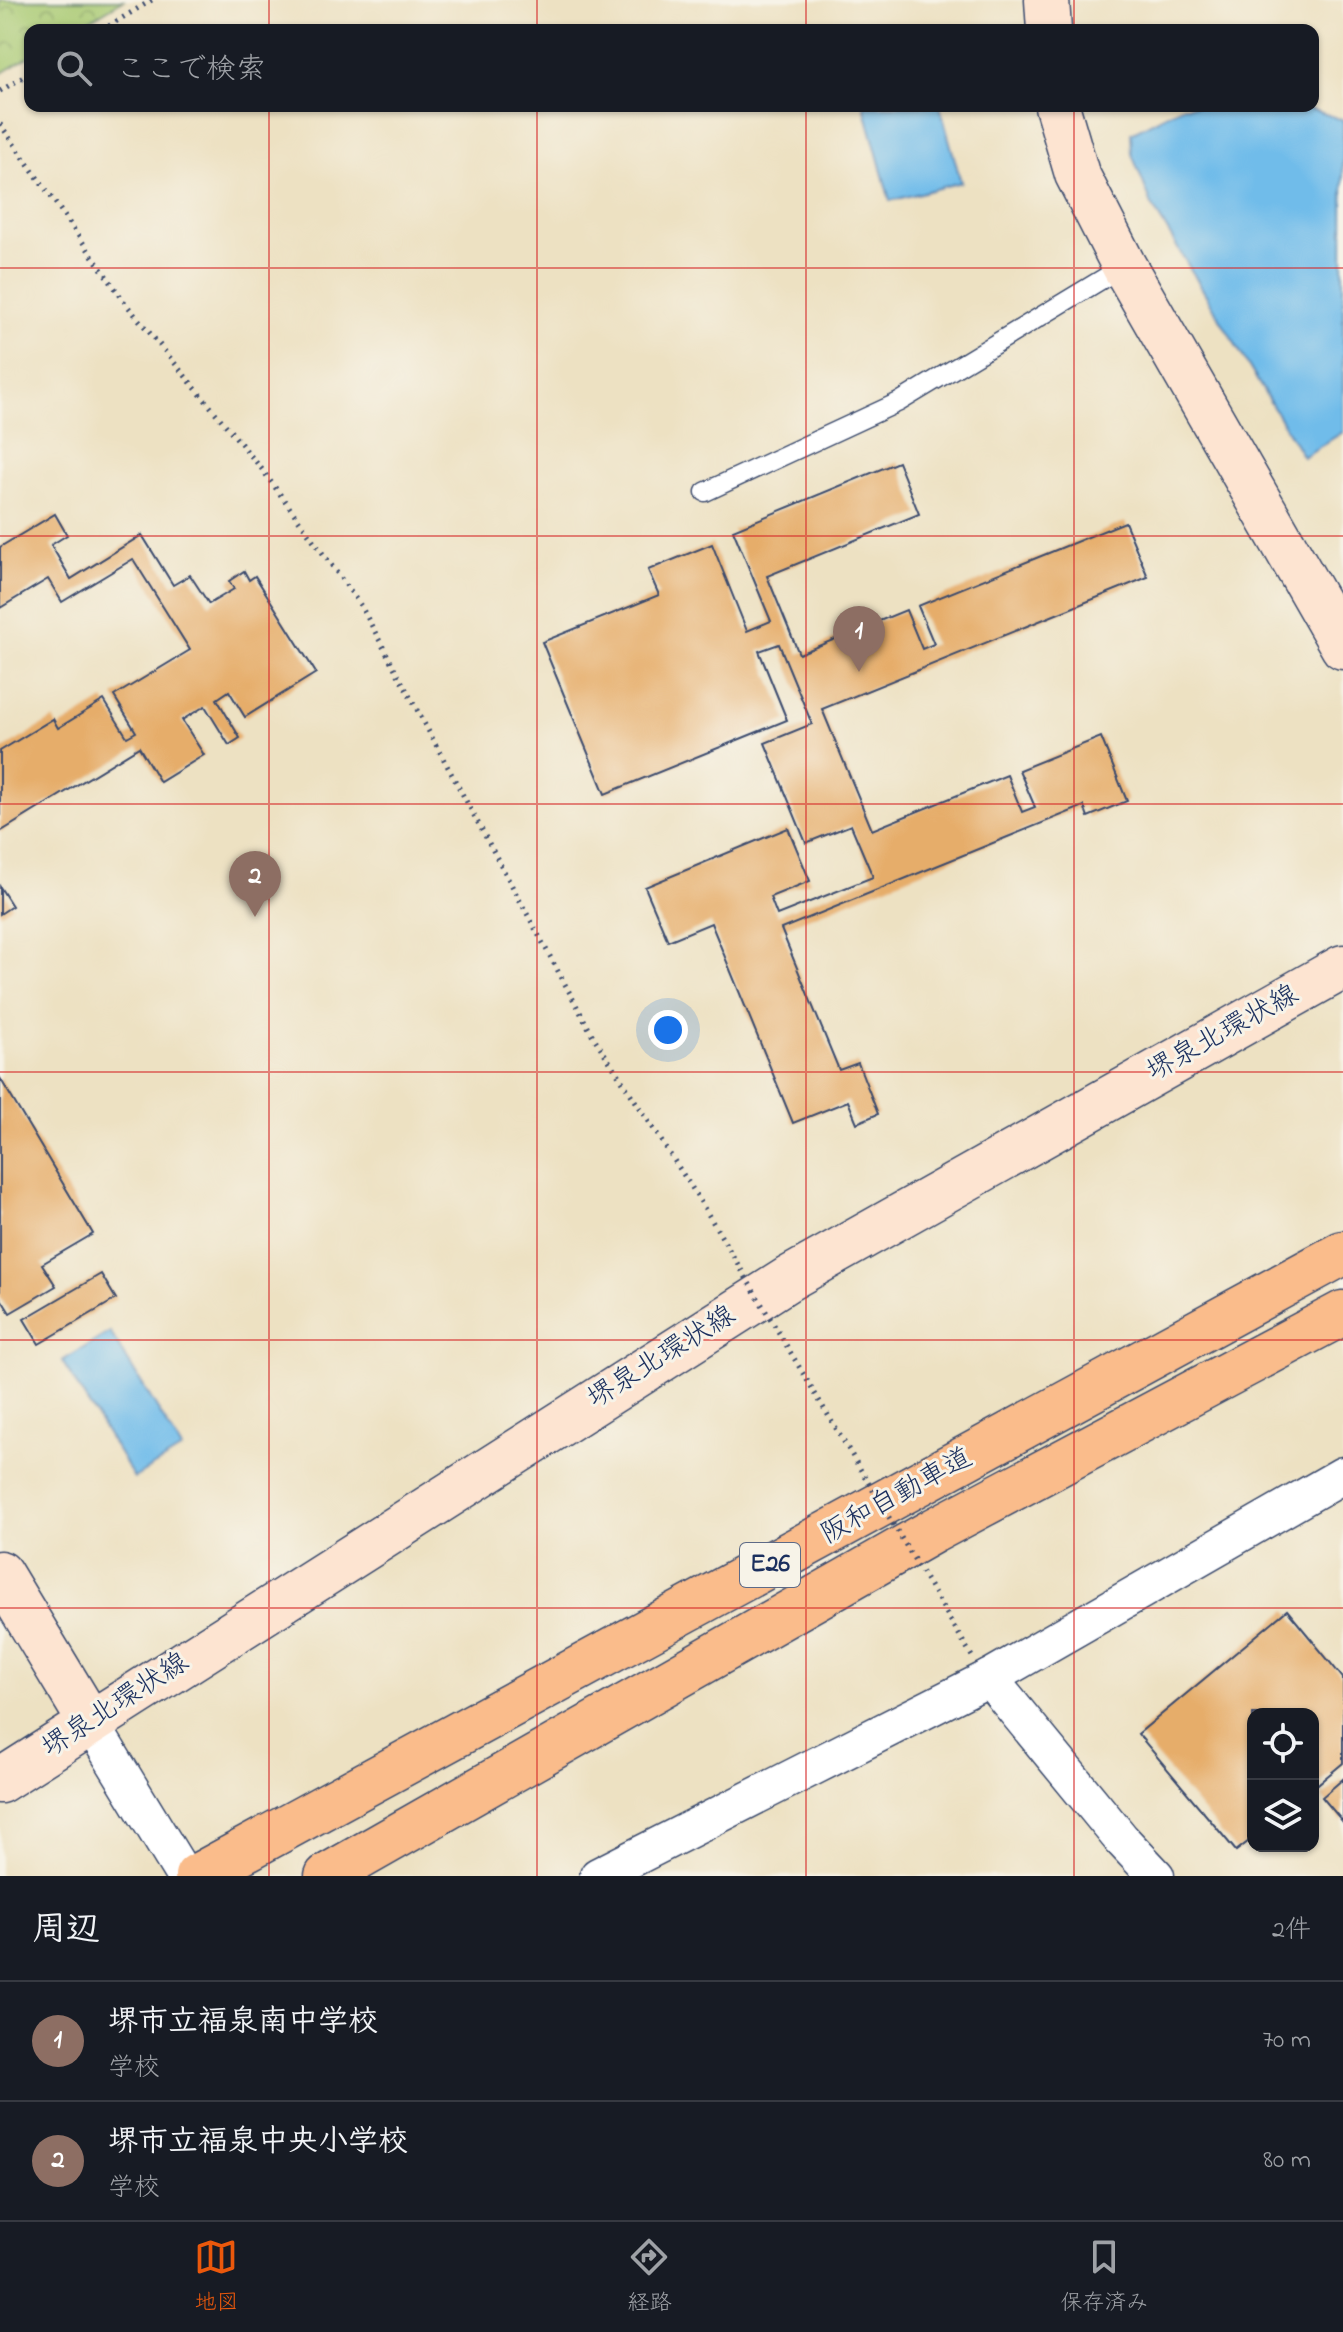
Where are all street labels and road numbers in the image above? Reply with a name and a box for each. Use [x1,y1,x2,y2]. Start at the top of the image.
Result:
street label: 堺泉北環状線 [1140,975,1306,1093]
street label: 堺泉北環状線 [580,1296,744,1420]
street label: 阪和自動車道 [814,1438,980,1556]
road number: E26 [740,1543,800,1587]
street label: 堺泉北環状線 [34,1643,198,1769]

